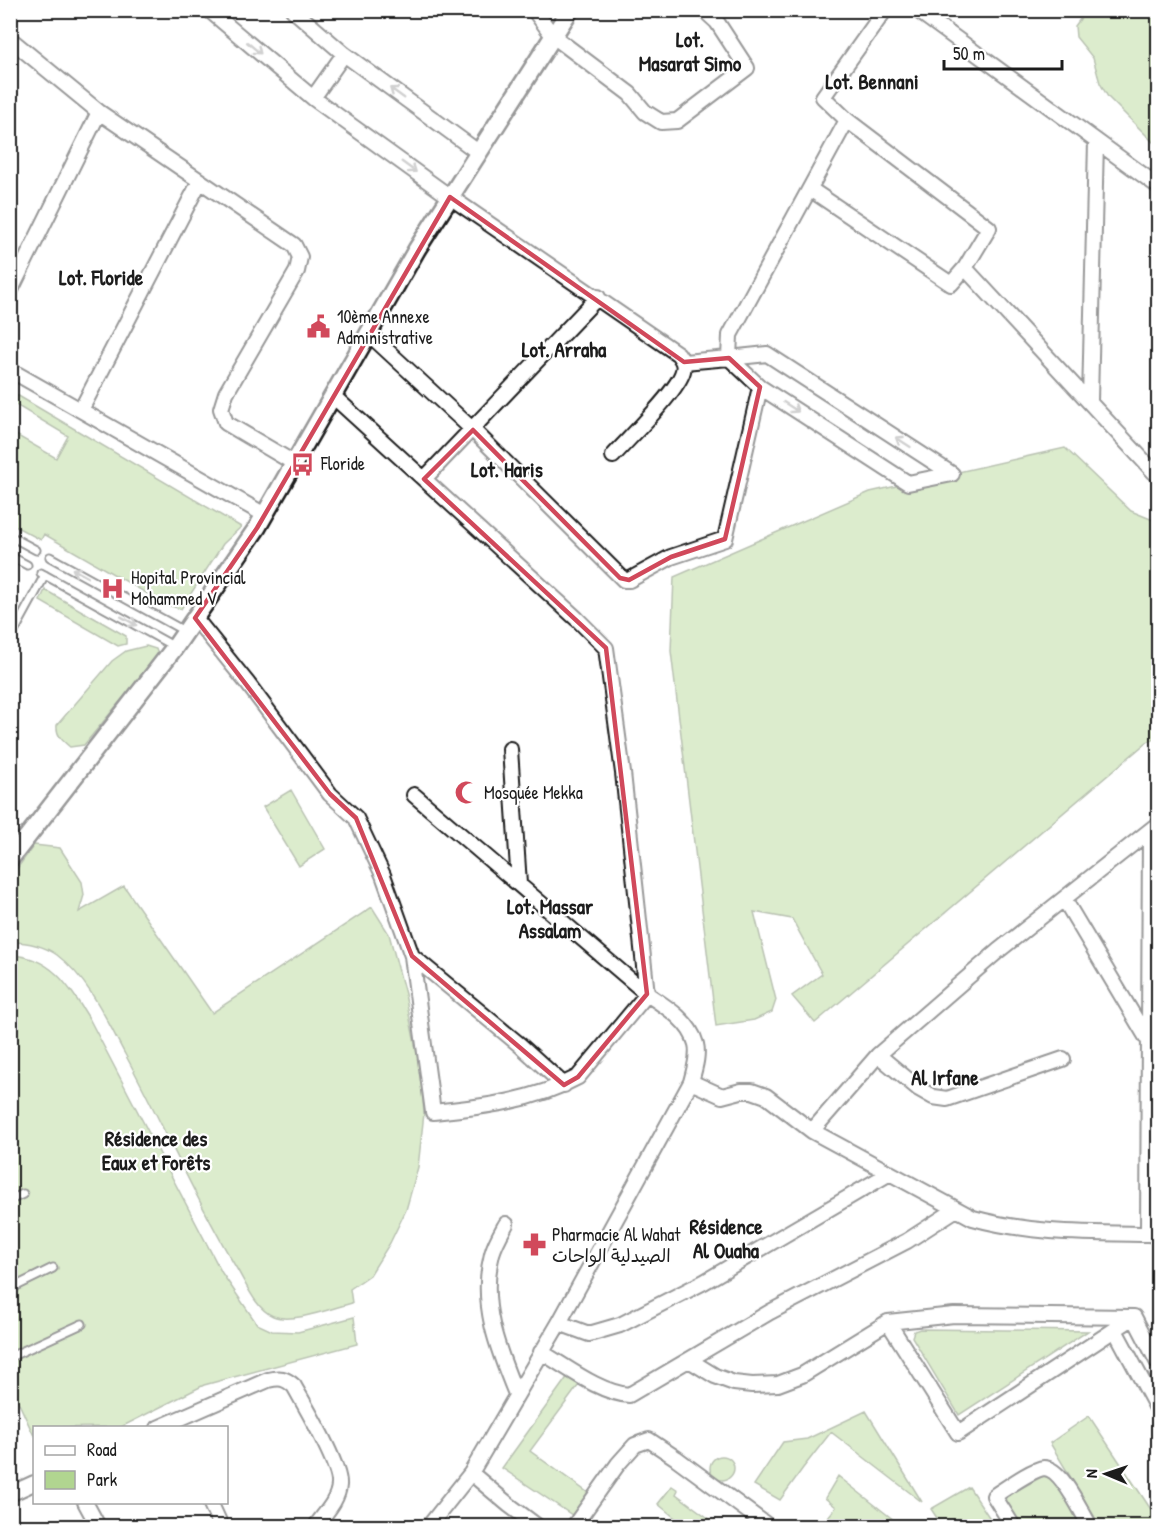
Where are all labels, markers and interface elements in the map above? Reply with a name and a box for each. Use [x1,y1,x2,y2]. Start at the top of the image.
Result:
district label: Lot. Masarat Simo [639,25,742,78]
scale bar [944,33,1062,71]
one-way arrow [246,41,261,55]
text: 50 m [953,41,985,66]
district label: Lot. Bennani [825,67,919,96]
one-way arrow [390,87,406,99]
one-way arrow [400,161,416,173]
district label: Lot. Floride [59,263,144,292]
place label: 10ème Annexe Administrative [337,304,433,350]
public building icon: 10ème Annexe Administrative [306,314,332,340]
district label: Lot. Arraha [522,335,607,364]
one-way arrow [782,401,799,413]
one-way arrow [894,436,911,449]
bus stop icon: Floride [290,451,316,477]
place label: Floride [320,451,365,476]
district label: Lot. Haris [471,455,543,484]
place label: Hopital Provincial Mohammed V [131,565,246,611]
one-way arrow [71,567,89,578]
hospital icon: Hopital Provincial Mohammed V [100,575,126,601]
one-way arrow [120,615,137,627]
mosque icon: Mosquée Mekka [453,780,479,806]
place label: Mosquée Mekka [484,780,583,805]
district label: Lot. Massar Assalam [507,892,594,945]
district label: Al Irfane [911,1063,979,1092]
district label: Résidence des Eaux et Forêts [102,1124,210,1177]
district label: Résidence Al Ouaha [689,1212,763,1265]
place label: Pharmacie Al Wahat الصيدلية الواحات [552,1222,681,1268]
pharmacy icon: Pharmacie Al Wahat الصيدلية الواحات [521,1232,547,1258]
legend [33,1426,228,1504]
text: Road [87,1437,117,1462]
north arrow [1076,1444,1136,1504]
text: Park [87,1467,118,1492]
text: N [1080,1468,1102,1478]

